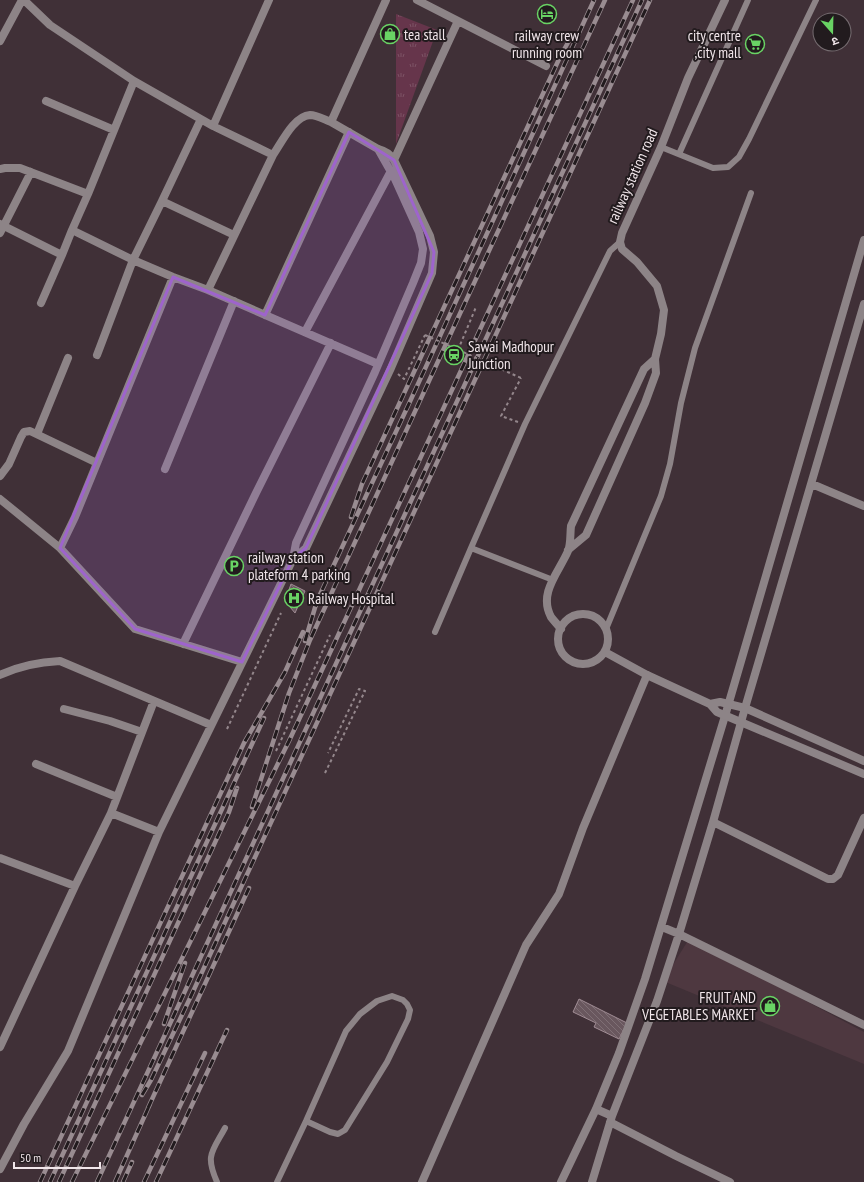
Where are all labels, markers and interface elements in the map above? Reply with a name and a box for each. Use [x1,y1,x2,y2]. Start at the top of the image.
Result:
hotel icon: railway crew running room [536,3,558,25]
north arrow [812,12,852,52]
shop icon: tea stall [379,23,401,45]
place label: tea stall [404,25,446,44]
place label: railway crew running room [512,26,582,62]
place label: city centre ,city mall [688,26,742,62]
supermarket icon: city centre ,city mall [744,33,766,55]
text: उ [829,34,841,49]
street label: railway station road [603,126,661,226]
place label: Sawai Madhopur Junction [467,337,555,373]
station icon: Sawai Madhopur Junction [443,344,465,366]
place label: railway station plateform 4 parking [248,548,350,584]
parking icon: railway station plateform 4 parking [223,555,245,577]
hospital icon: Railway Hospital [283,587,305,609]
place label: Railway Hospital [308,589,395,608]
place label: FRUIT AND VEGETABLES MARKET [641,988,756,1024]
shop icon: FRUIT AND VEGETABLES MARKET [759,995,781,1017]
scale bar [14,1144,100,1170]
text: 50 m [20,1150,41,1165]

